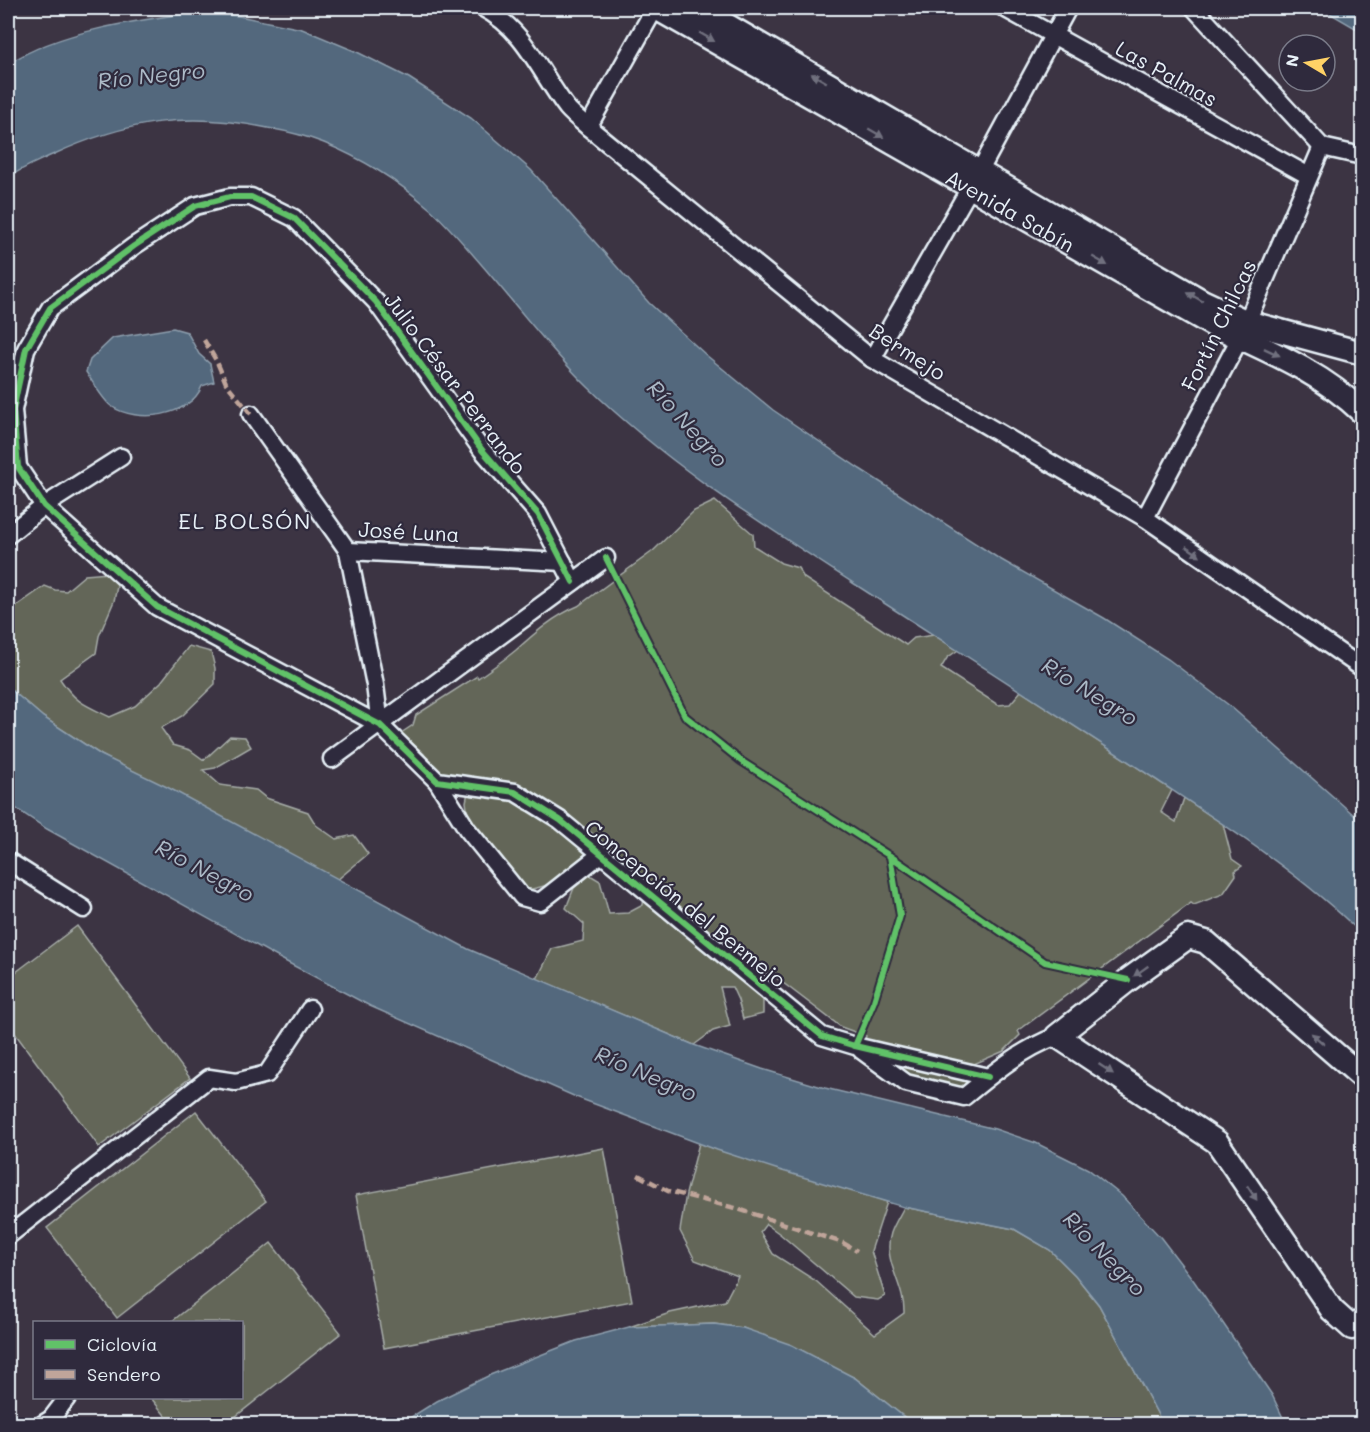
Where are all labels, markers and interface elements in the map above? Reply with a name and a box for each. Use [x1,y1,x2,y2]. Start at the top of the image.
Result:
one-way arrow [699,31,715,42]
north arrow [1277,33,1337,93]
street label: Las Palmas [1111,34,1223,112]
text: N [1280,52,1303,68]
water label: Río Negro [96,55,206,95]
one-way arrow [810,73,827,83]
one-way arrow [868,128,884,139]
street label: Avenida Sabín [941,162,1080,257]
street label: Fortín Chilcas [1175,255,1261,395]
one-way arrow [1092,256,1109,266]
street label: Julio César Perrando [379,287,533,479]
one-way arrow [1187,291,1203,302]
street label: Bermejo [865,316,951,386]
one-way arrow [1264,348,1281,357]
water label: Río Negro [641,373,735,473]
district label: EL BOLSÓN [178,506,312,535]
street label: José Luna [358,515,460,547]
one-way arrow [1184,545,1200,557]
water label: Río Negro [1037,650,1143,732]
street label: Concepción del Bermejo [580,813,792,993]
water label: Río Negro [151,832,259,908]
one-way arrow [1133,965,1149,977]
one-way arrow [1311,1033,1326,1046]
water label: Río Negro [591,1039,701,1107]
one-way arrow [1098,1063,1114,1074]
one-way arrow [1246,1185,1258,1201]
water label: Río Negro [1057,1204,1153,1302]
legend [33,1321,243,1399]
text: Ciclovía [87,1332,158,1356]
text: Sendero [87,1362,161,1386]

